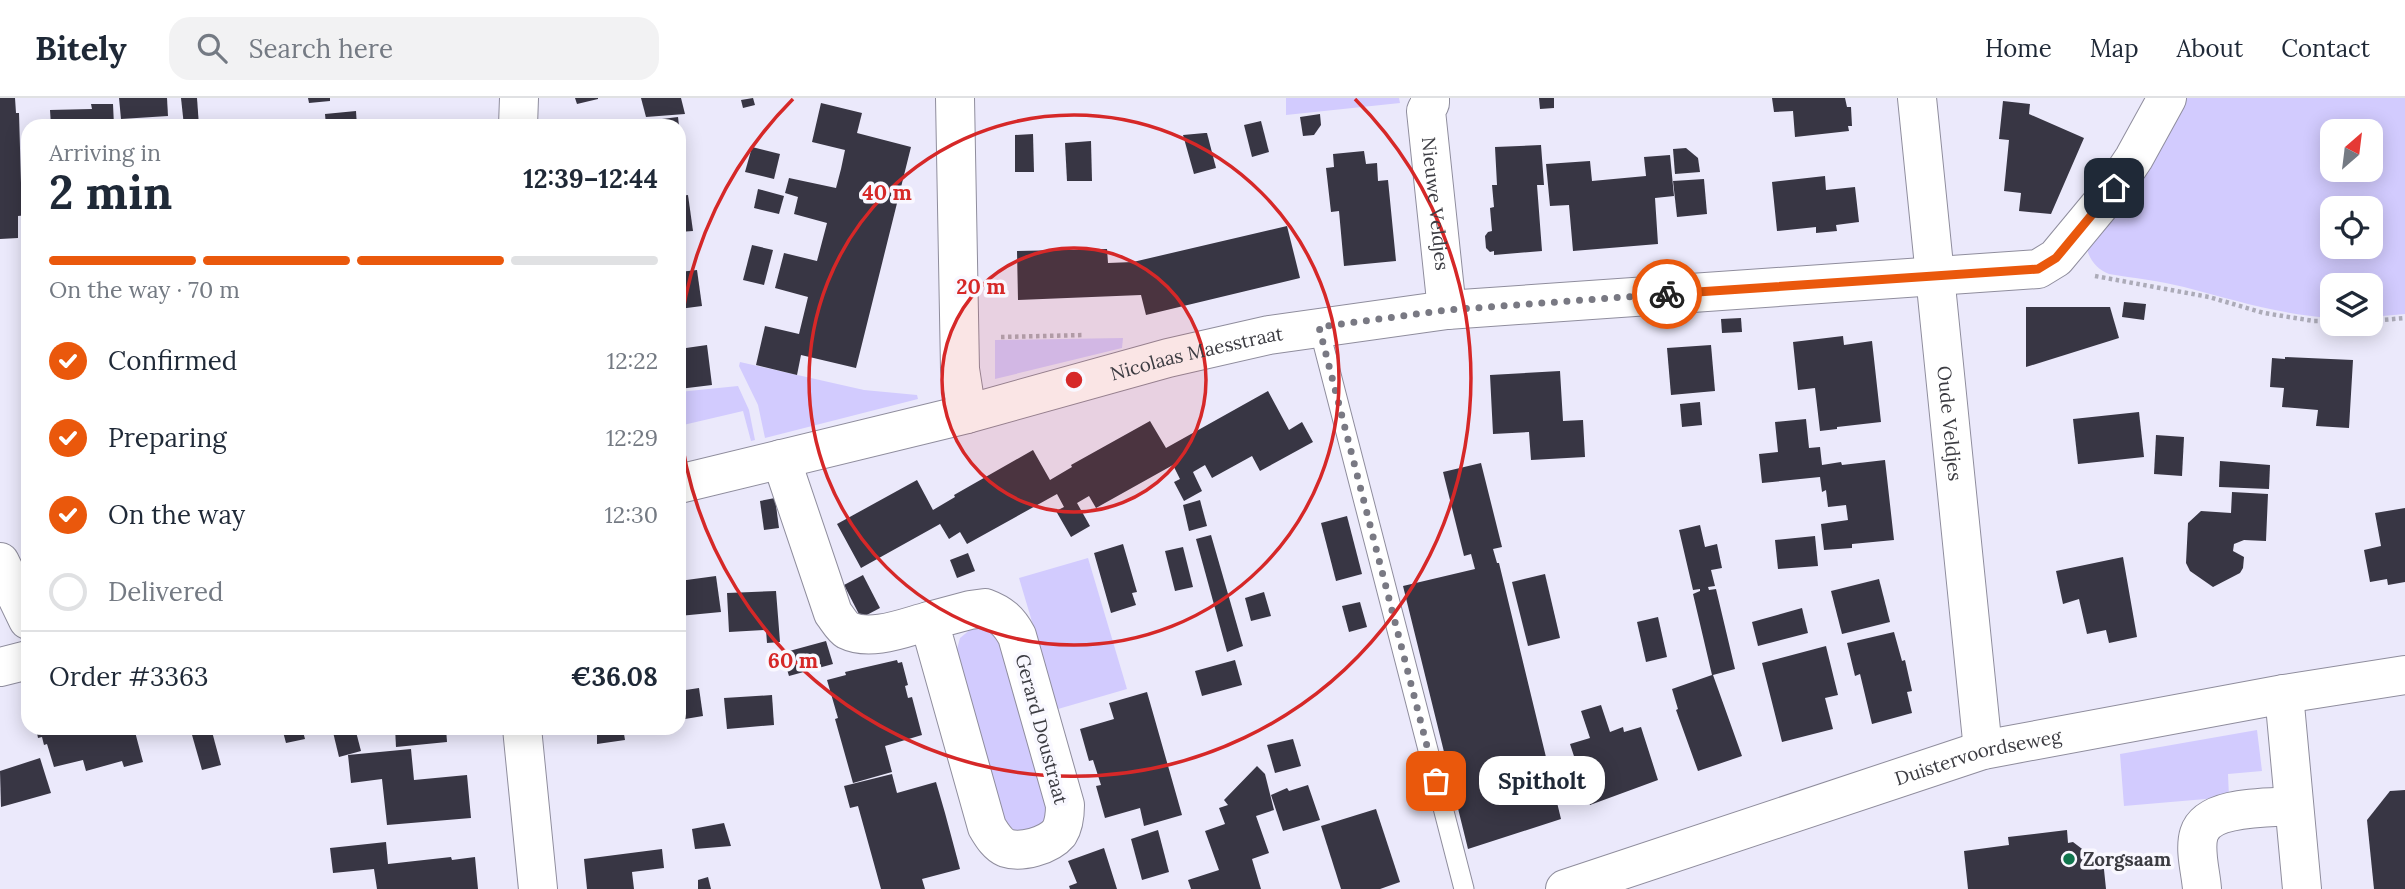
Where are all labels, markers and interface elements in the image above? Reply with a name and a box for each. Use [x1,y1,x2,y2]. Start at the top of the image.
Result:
search box [169,17,659,80]
text: Bitely [35,27,127,69]
icon: search [193,29,231,67]
text: Search here [249,32,393,65]
text: Home [1985,33,2052,64]
text: Map [2090,33,2139,64]
text: About [2177,33,2243,64]
text: Contact [2281,33,2370,64]
north arrow [2320,119,2384,182]
map controls [2320,119,2383,336]
street label: Nieuwe Veldjes [1417,135,1455,272]
text: Arriving in [49,138,161,167]
pin [2084,158,2144,218]
text: 12:39–12:44 [523,162,658,195]
text: 2 min [49,163,172,222]
icon: home [2095,169,2133,207]
text: 40 m [862,179,912,206]
button: locate [2320,196,2383,259]
courier [1632,259,1702,329]
text: 20 m [956,273,1006,300]
button: layers [2320,273,2383,336]
text: On the way · 70 m [49,275,240,304]
icon: bike [1648,275,1686,313]
street label: Nicolaas Maesstraat [1107,321,1285,386]
icon: check [49,342,87,380]
text: Confirmed [108,344,237,377]
text: 12:22 [607,346,658,375]
street label: Oude Veldjes [1932,365,1968,482]
centre of rings [1062,368,1086,392]
icon: check [49,419,87,457]
text: Preparing [108,421,227,454]
text: 12:29 [606,423,658,452]
icon: check [49,496,87,534]
text: On the way [108,498,245,531]
text: 12:30 [604,500,658,529]
text: Delivered [108,575,224,608]
text: 60 m [768,647,818,674]
street label: Gerard Doustraat [1010,651,1074,807]
text: Order #3363 [49,660,209,693]
text: €36.08 [570,660,658,693]
street label: Duistervoordseweg [1892,724,2064,791]
pin [1406,751,1466,811]
callout: Spitholt [1478,756,1604,806]
icon: bag [1417,762,1455,800]
text: Spitholt [1498,766,1586,795]
place label: Zorgsaam [2083,847,2172,871]
marker: Zorgsaam [2061,851,2077,867]

